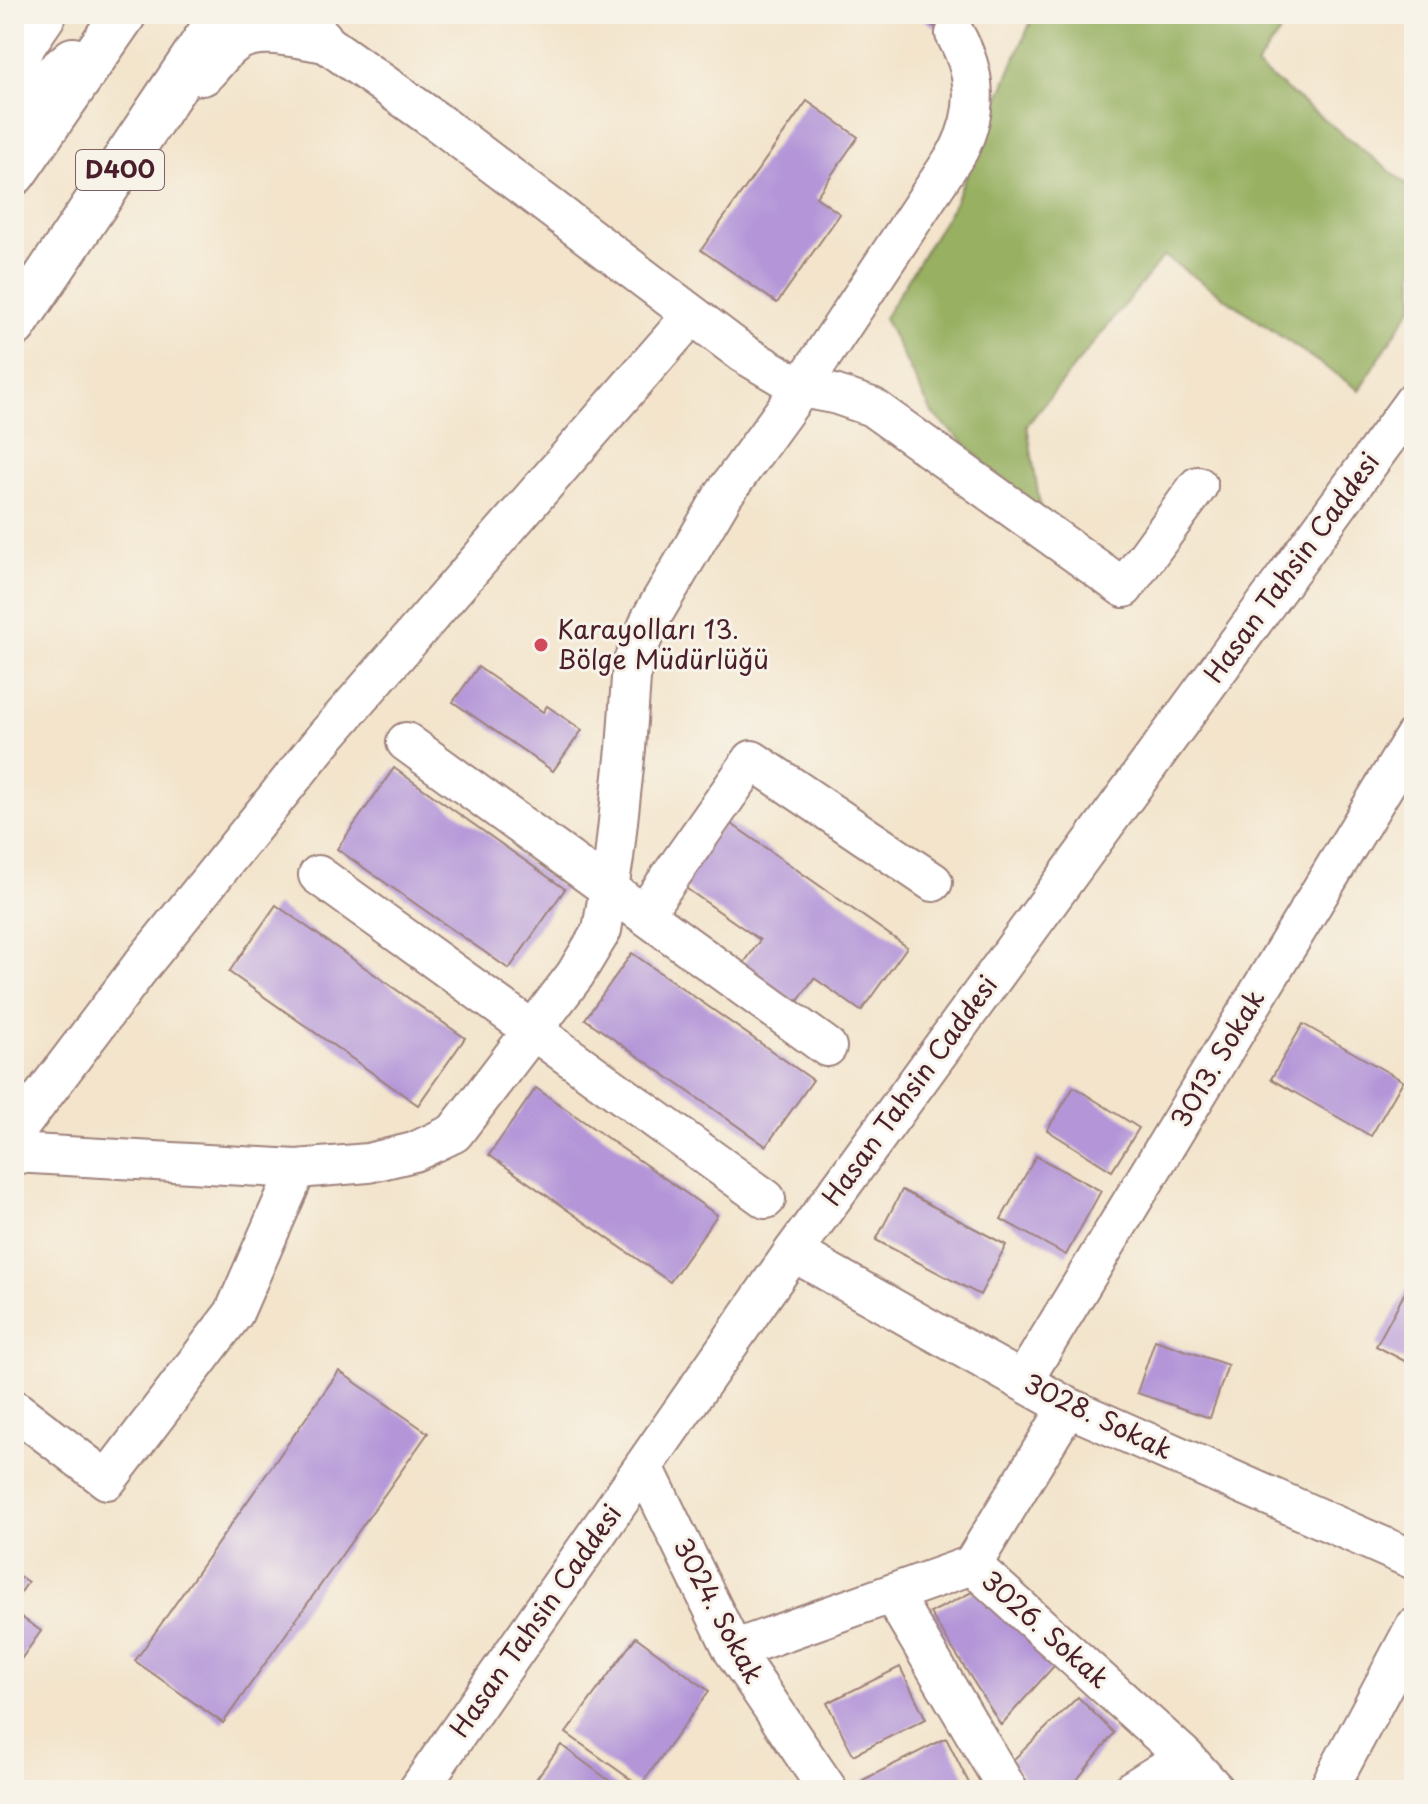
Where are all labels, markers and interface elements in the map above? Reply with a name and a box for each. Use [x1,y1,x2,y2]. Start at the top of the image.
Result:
road number: D400 [76,150,164,190]
street label: Hasan Tahsin Caddesi [1194,444,1388,690]
place label: Karayolları 13. Bölge Müdürlüğü [557,609,769,678]
marker: Karayolları 13. Bölge Müdürlüğü [532,636,550,654]
street label: Hasan Tahsin Caddesi [812,967,1006,1213]
street label: 3013. Sokak [1160,982,1273,1135]
street label: 3028. Sokak [1018,1363,1180,1468]
street label: Hasan Tahsin Caddesi [440,1496,630,1745]
street label: 3024. Sokak [665,1530,774,1690]
street label: 3026. Sokak [973,1561,1119,1697]

